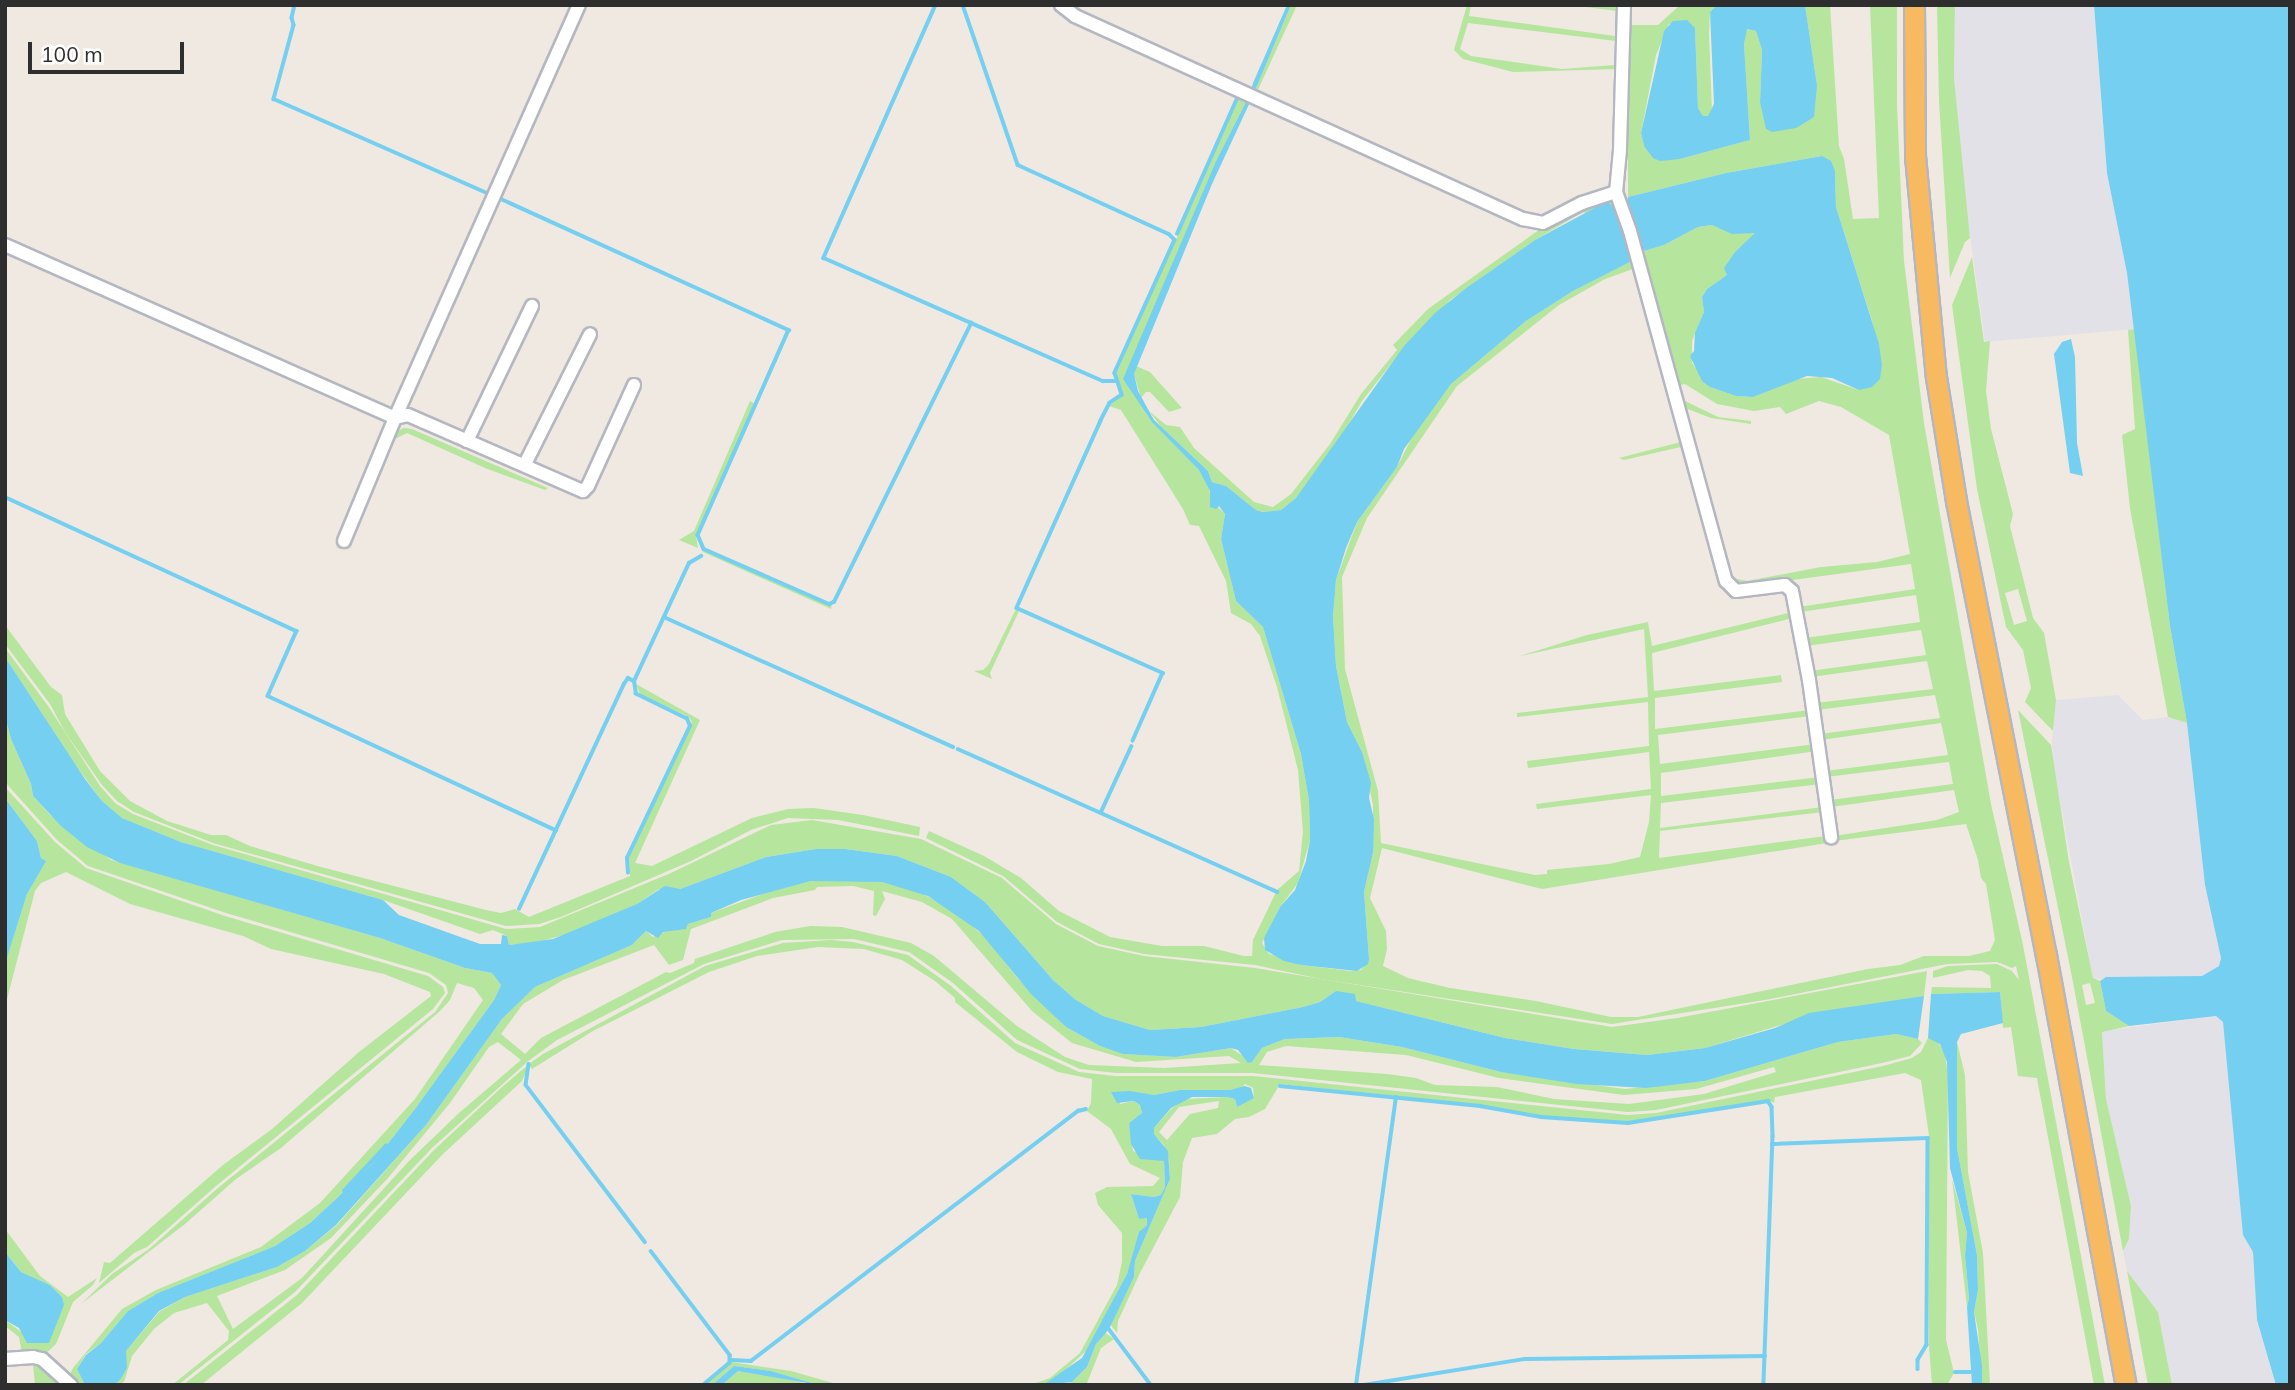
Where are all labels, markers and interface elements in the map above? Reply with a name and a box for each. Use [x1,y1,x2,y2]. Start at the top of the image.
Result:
scale bar [32,28,187,72]
text: 100 m [41,41,103,67]

